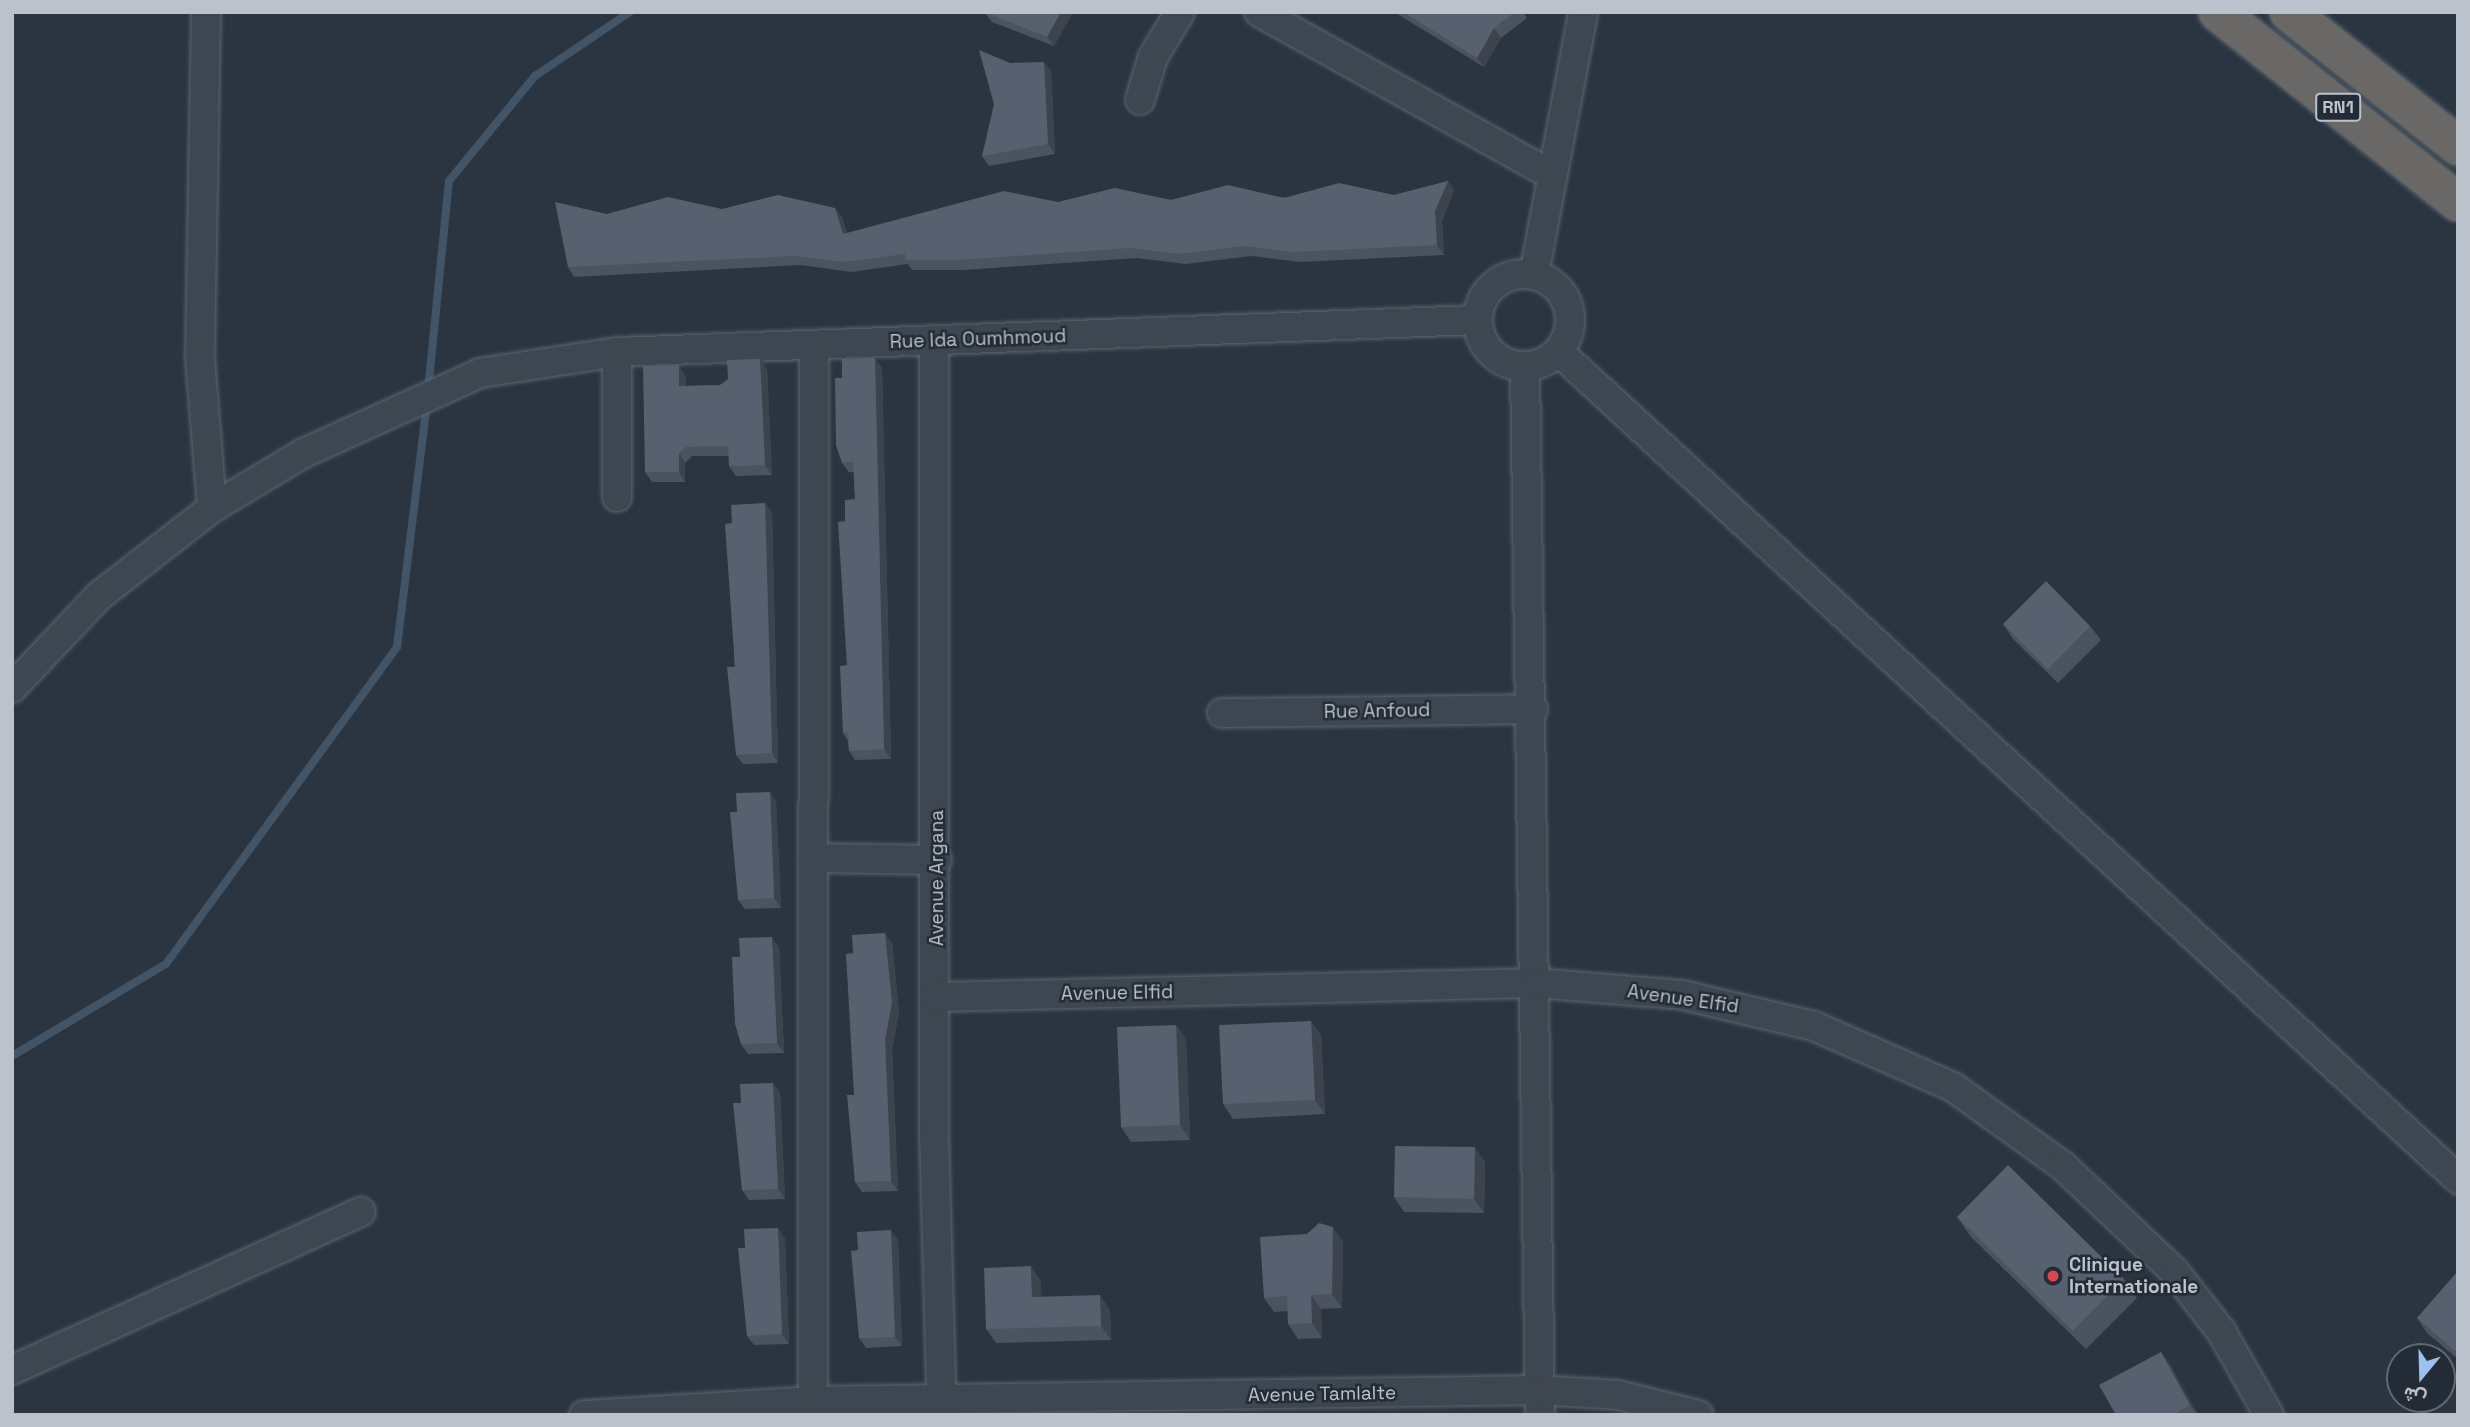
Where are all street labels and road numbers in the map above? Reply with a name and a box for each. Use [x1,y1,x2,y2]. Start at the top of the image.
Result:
road number: RN1 [2314,92,2362,122]
street label: Rue Ida Oumhmoud [889,325,1067,353]
street label: Rue Anfoud [1323,699,1431,723]
street label: Avenue Argana [926,810,948,946]
street label: Avenue Elfid [1626,980,1740,1018]
street label: Avenue Elfid [1061,981,1173,1005]
street label: Avenue Tamlalte [1247,1381,1397,1407]

